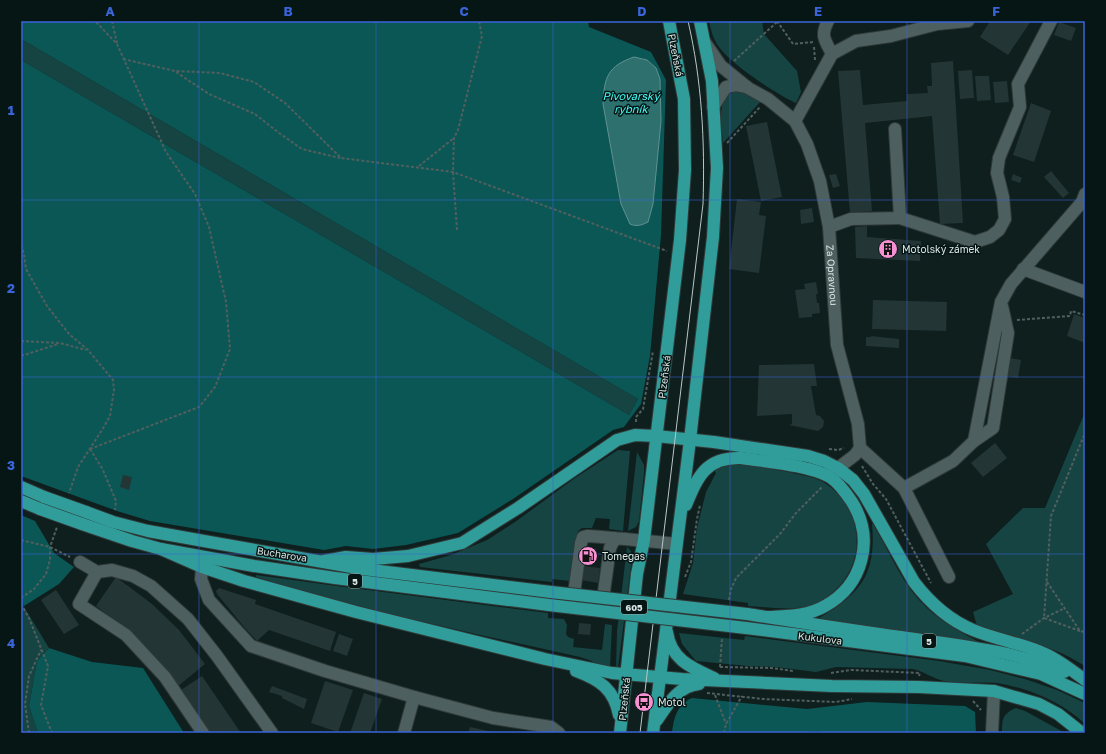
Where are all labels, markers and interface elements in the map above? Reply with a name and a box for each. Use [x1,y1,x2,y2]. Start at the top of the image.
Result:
text: A [105,3,115,19]
text: B [283,3,293,19]
text: C [459,3,469,19]
text: D [637,3,647,19]
text: E [814,3,822,19]
text: F [992,3,1000,19]
street label: Plzeňská [666,33,686,77]
water label: Pivovarský rybník [602,89,661,116]
text: 1 [8,102,15,118]
building icon: Motolský zámek [877,238,899,260]
place label: Motolský zámek [902,243,980,255]
street label: Za Opravnou [824,244,840,306]
text: 2 [7,280,15,296]
street label: Plzeňská [655,355,673,399]
text: 3 [7,457,15,473]
street label: Bucharova [256,544,308,564]
fuel station icon: Tomegas [577,545,599,567]
place label: Tomegas [602,550,645,562]
road number: 5 [348,574,362,588]
road number: 605 [621,600,647,614]
street label: Kukulova [797,629,843,647]
road number: 5 [922,634,936,648]
text: 4 [7,635,15,651]
street label: Plzeňská [616,677,632,721]
bus stop icon: Motol [633,691,655,713]
place label: Motol [658,696,686,708]

